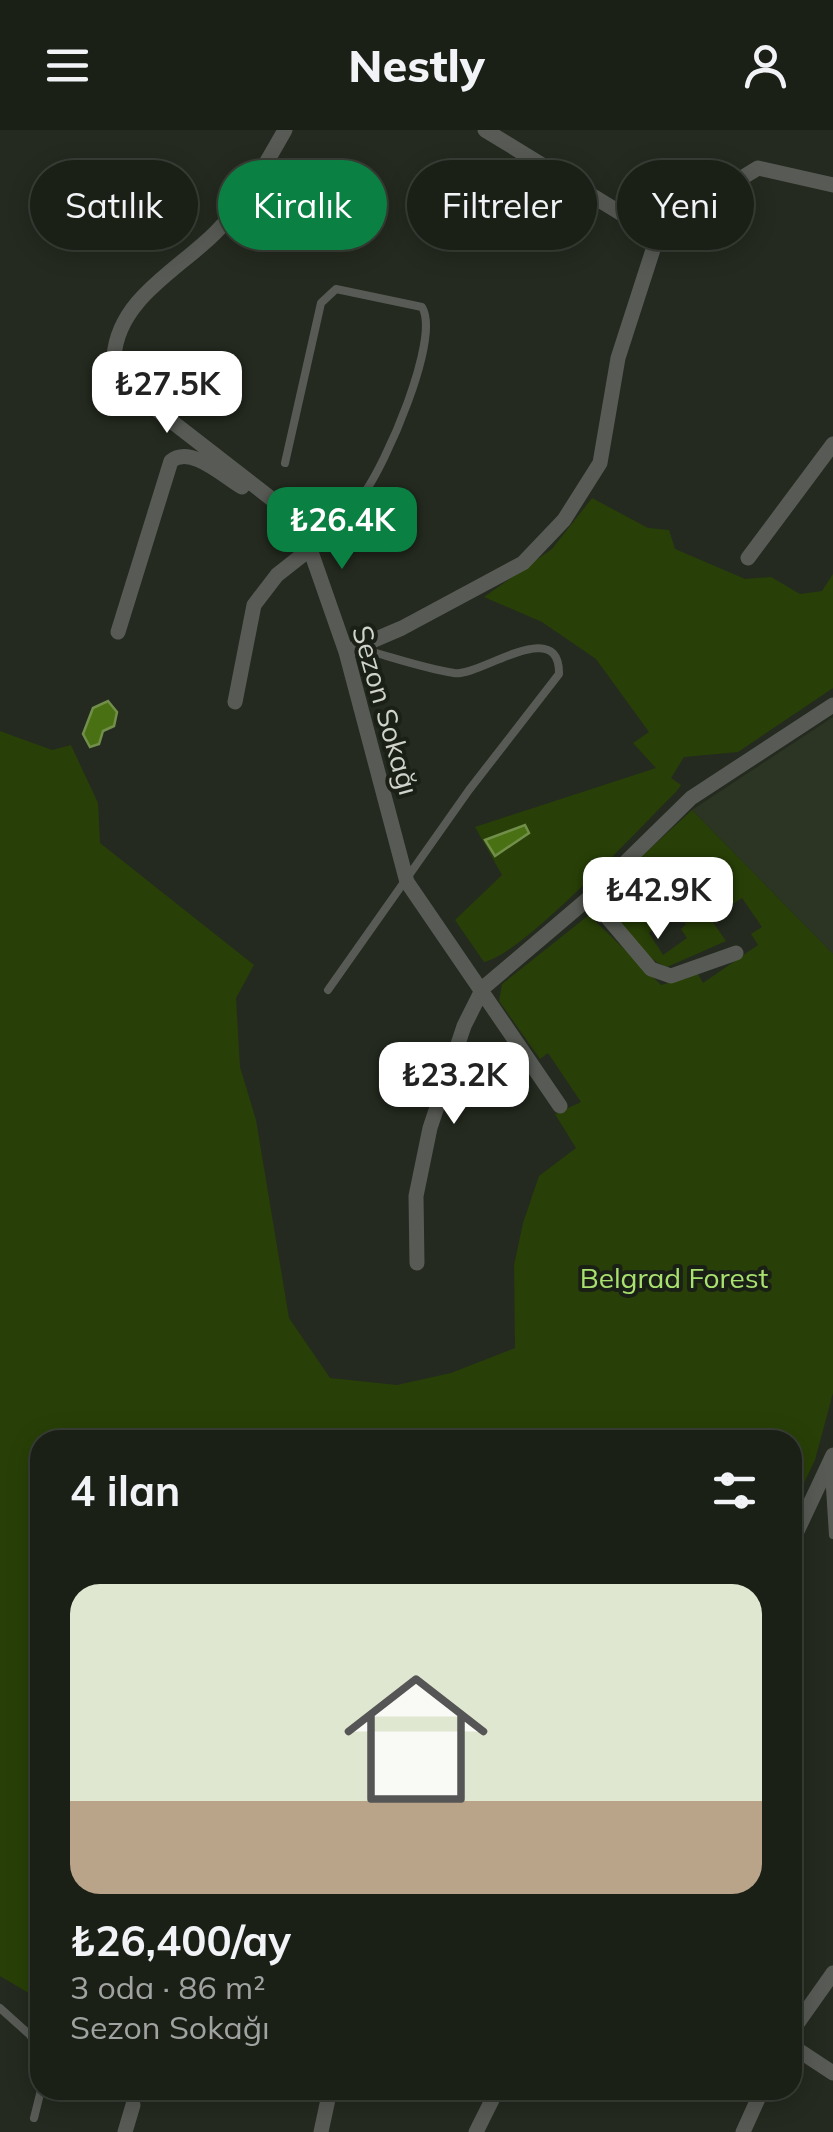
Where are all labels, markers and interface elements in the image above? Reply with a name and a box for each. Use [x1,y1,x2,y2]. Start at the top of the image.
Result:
text: Nestly [348,37,485,93]
icon: menu [40,38,95,93]
icon: person [738,38,793,93]
chip: Satılık [30,160,198,250]
chip: Kiralık [218,160,387,250]
chip: Filtreler [407,160,597,250]
chip: Yeni [617,160,754,250]
pin: ₺27.5K [86,351,248,436]
text: ₺27.5K [114,363,220,403]
pin: ₺26.4K [261,487,423,572]
text: ₺26.4K [289,499,395,539]
street label: Sezon Sokağı [345,621,427,799]
pin: ₺42.9K [577,857,739,942]
text: ₺42.9K [605,869,711,909]
pin: ₺23.2K [373,1042,535,1127]
text: ₺23.2K [401,1054,507,1094]
park label: Belgrad Forest [580,1260,769,1295]
icon: filters [707,1463,762,1518]
text: 4 ilan [70,1464,180,1517]
icon: home [326,1649,506,1829]
text: ₺26,400/ay [70,1914,291,1967]
text: 3 oda · 86 m² [70,1967,265,2007]
text: Sezon Sokağı [70,2007,270,2047]

